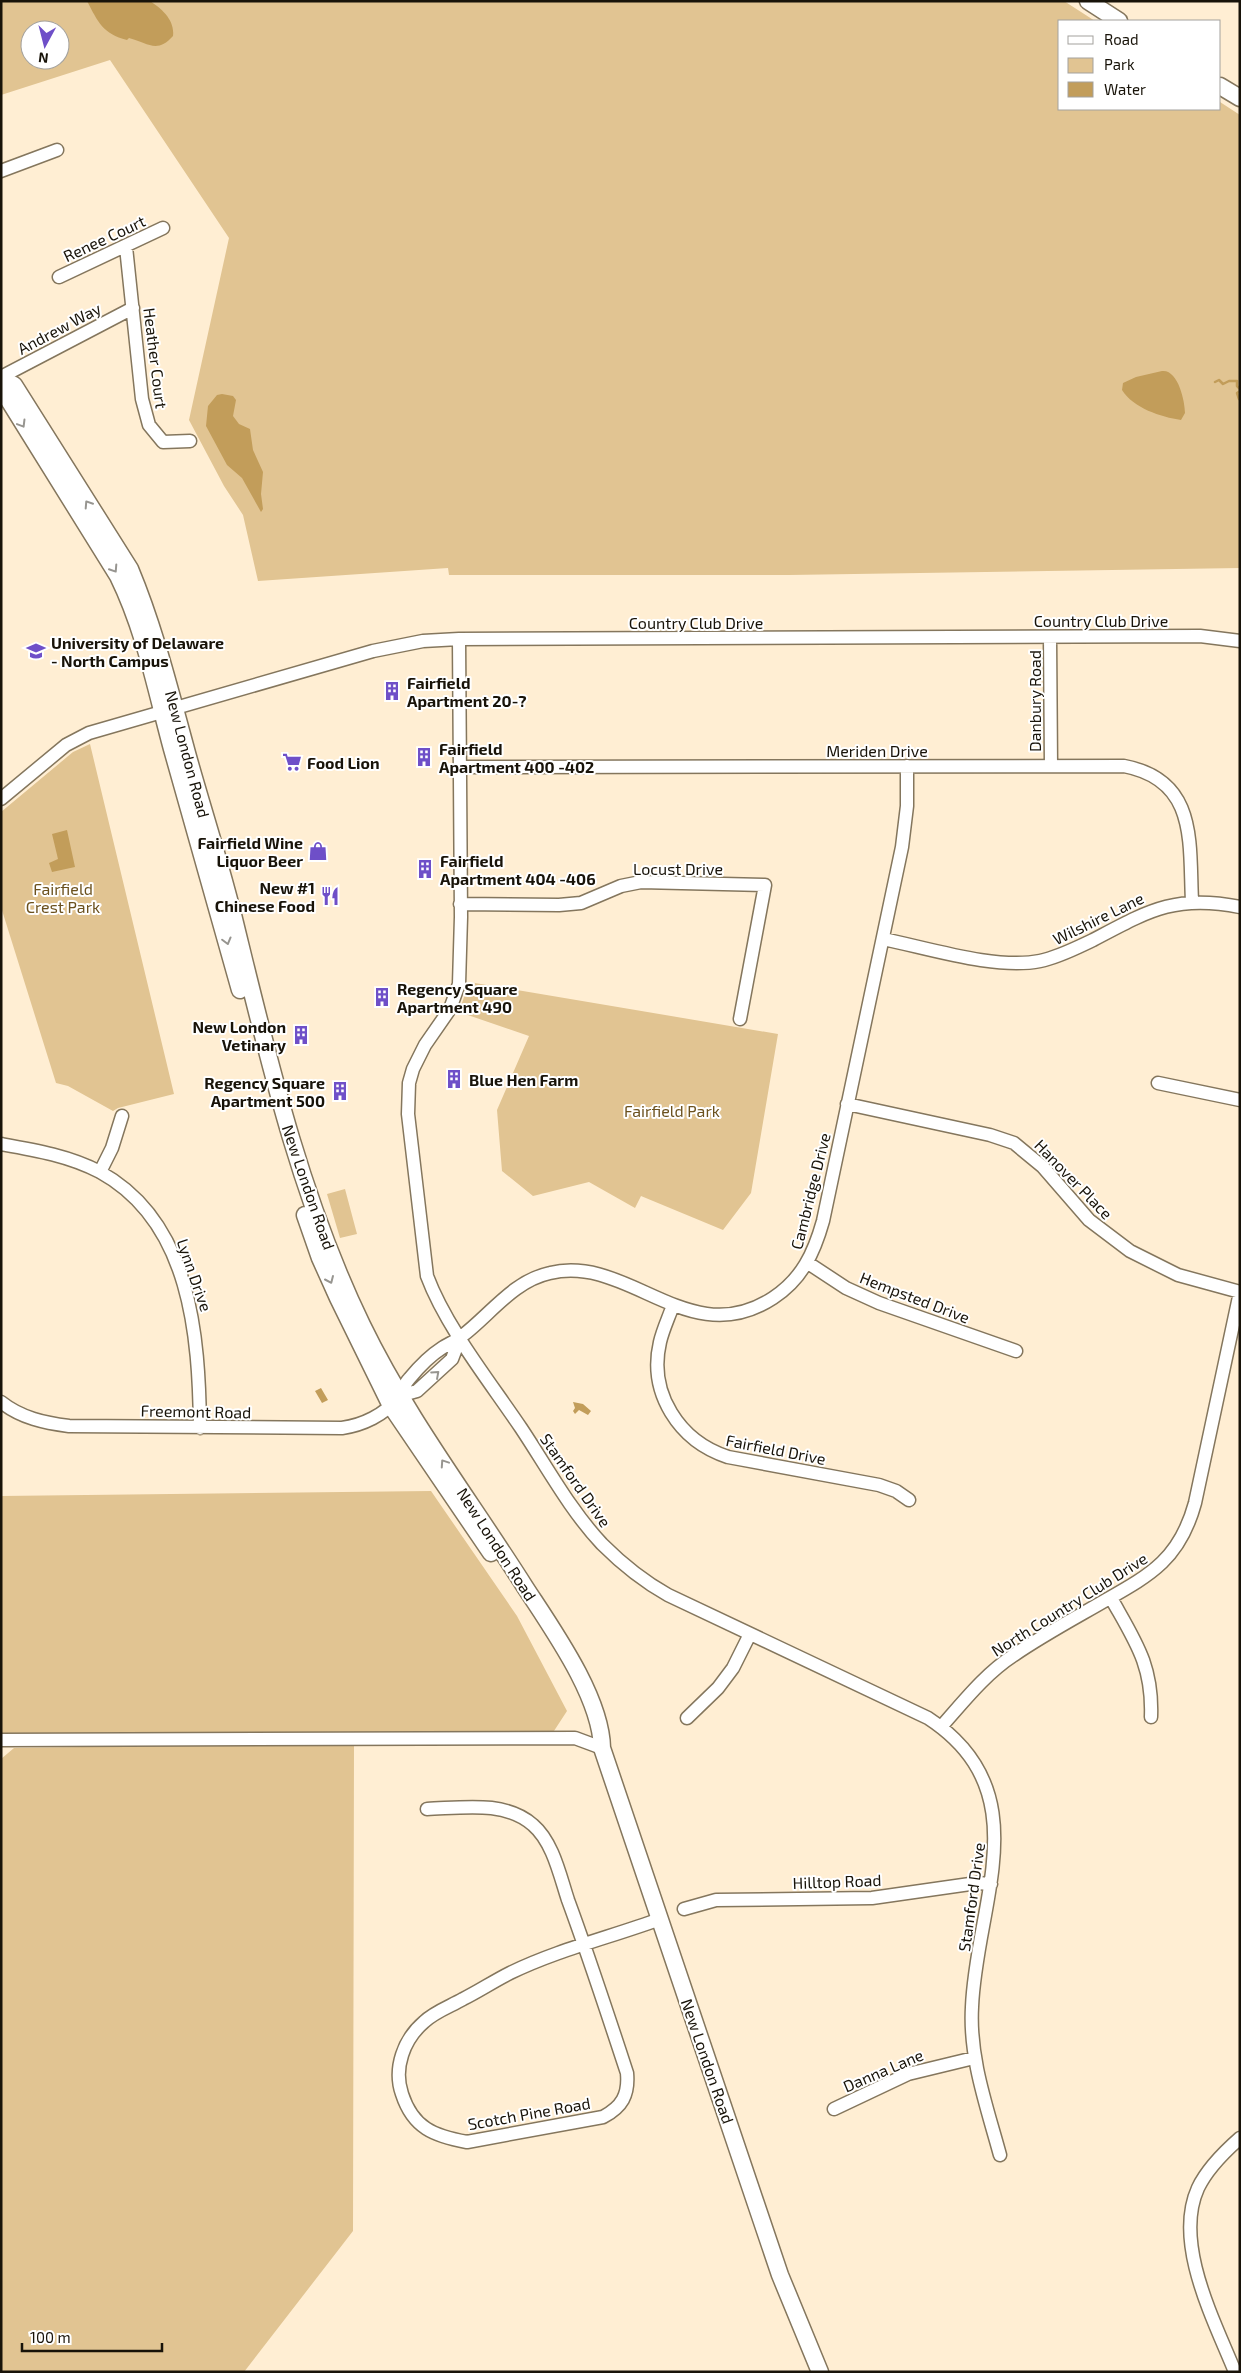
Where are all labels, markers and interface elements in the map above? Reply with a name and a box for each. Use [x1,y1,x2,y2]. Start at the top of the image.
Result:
north arrow [20,20,70,70]
legend [1058,20,1221,110]
text: Road [1104,30,1139,48]
text: N [37,49,49,67]
text: Park [1104,55,1135,73]
text: Water [1104,80,1146,98]
street label: Renee Court [60,211,148,265]
street label: Andrew Way [14,298,104,358]
street label: Heather Court [140,306,172,410]
one-way arrow [16,418,26,427]
one-way arrow [85,500,94,510]
one-way arrow [107,563,117,572]
street label: Country Club Drive [1034,611,1168,630]
street label: Country Club Drive [629,613,763,632]
place label: University of Delaware - North Campus [51,633,224,670]
school or university icon: University of Delaware - North Campus [25,640,47,662]
street label: Danbury Road [1025,650,1044,752]
place label: Fairfield Apartment 20-? [407,673,527,710]
building icon: Fairfield Apartment 20-? [381,680,403,702]
street label: New London Road [162,688,214,820]
place label: Fairfield Apartment 400 -402 [439,739,594,776]
street label: Meriden Drive [826,741,928,760]
building icon: Fairfield Apartment 400 -402 [413,746,435,768]
supermarket icon: Food Lion [281,751,303,773]
place label: Food Lion [307,753,380,772]
place label: Fairfield Wine Liquor Beer [198,833,303,870]
shop icon: Fairfield Wine Liquor Beer [307,840,329,862]
place label: Fairfield Apartment 404 -406 [440,851,596,888]
building icon: Fairfield Apartment 404 -406 [414,858,436,880]
street label: Locust Drive [633,859,723,878]
place label: New #1 Chinese Food [215,878,315,915]
park label: Fairfield Crest Park [26,879,100,916]
restaurant icon: New #1 Chinese Food [319,885,341,907]
street label: Wilshire Lane [1050,888,1146,948]
one-way arrow [221,936,231,944]
place label: Regency Square Apartment 490 [397,979,518,1016]
building icon: Regency Square Apartment 490 [371,986,393,1008]
place label: New London Vetinary [192,1017,286,1055]
building icon: New London Vetinary [290,1024,312,1046]
building icon: Blue Hen Farm [443,1068,465,1090]
place label: Blue Hen Farm [469,1070,578,1089]
place label: Regency Square Apartment 500 [204,1073,325,1110]
building icon: Regency Square Apartment 500 [329,1080,351,1102]
park label: Fairfield Park [624,1101,720,1120]
street label: New London Road [279,1122,339,1252]
street label: Cambridge Drive [786,1131,834,1251]
street label: Hanover Place [1031,1135,1117,1223]
street label: Lynn Drive [174,1236,216,1314]
street label: Hempsted Drive [857,1267,973,1327]
one-way arrow [323,1275,334,1284]
one-way arrow [430,1370,439,1379]
street label: Freemont Road [141,1401,251,1421]
street label: Stamford Drive [537,1430,615,1530]
street label: Fairfield Drive [725,1430,827,1468]
one-way arrow [441,1459,450,1469]
street label: New London Road [453,1484,541,1604]
street label: North Country Club Drive [988,1548,1150,1660]
street label: Stamford Drive [954,1841,988,1953]
street label: Hilltop Road [792,1870,882,1892]
street label: New London Road [678,1996,738,2126]
street label: Danna Lane [840,2045,926,2095]
street label: Scotch Pine Road [466,2093,592,2133]
scale bar [22,2320,162,2352]
text: 100 m [30,2328,71,2346]

